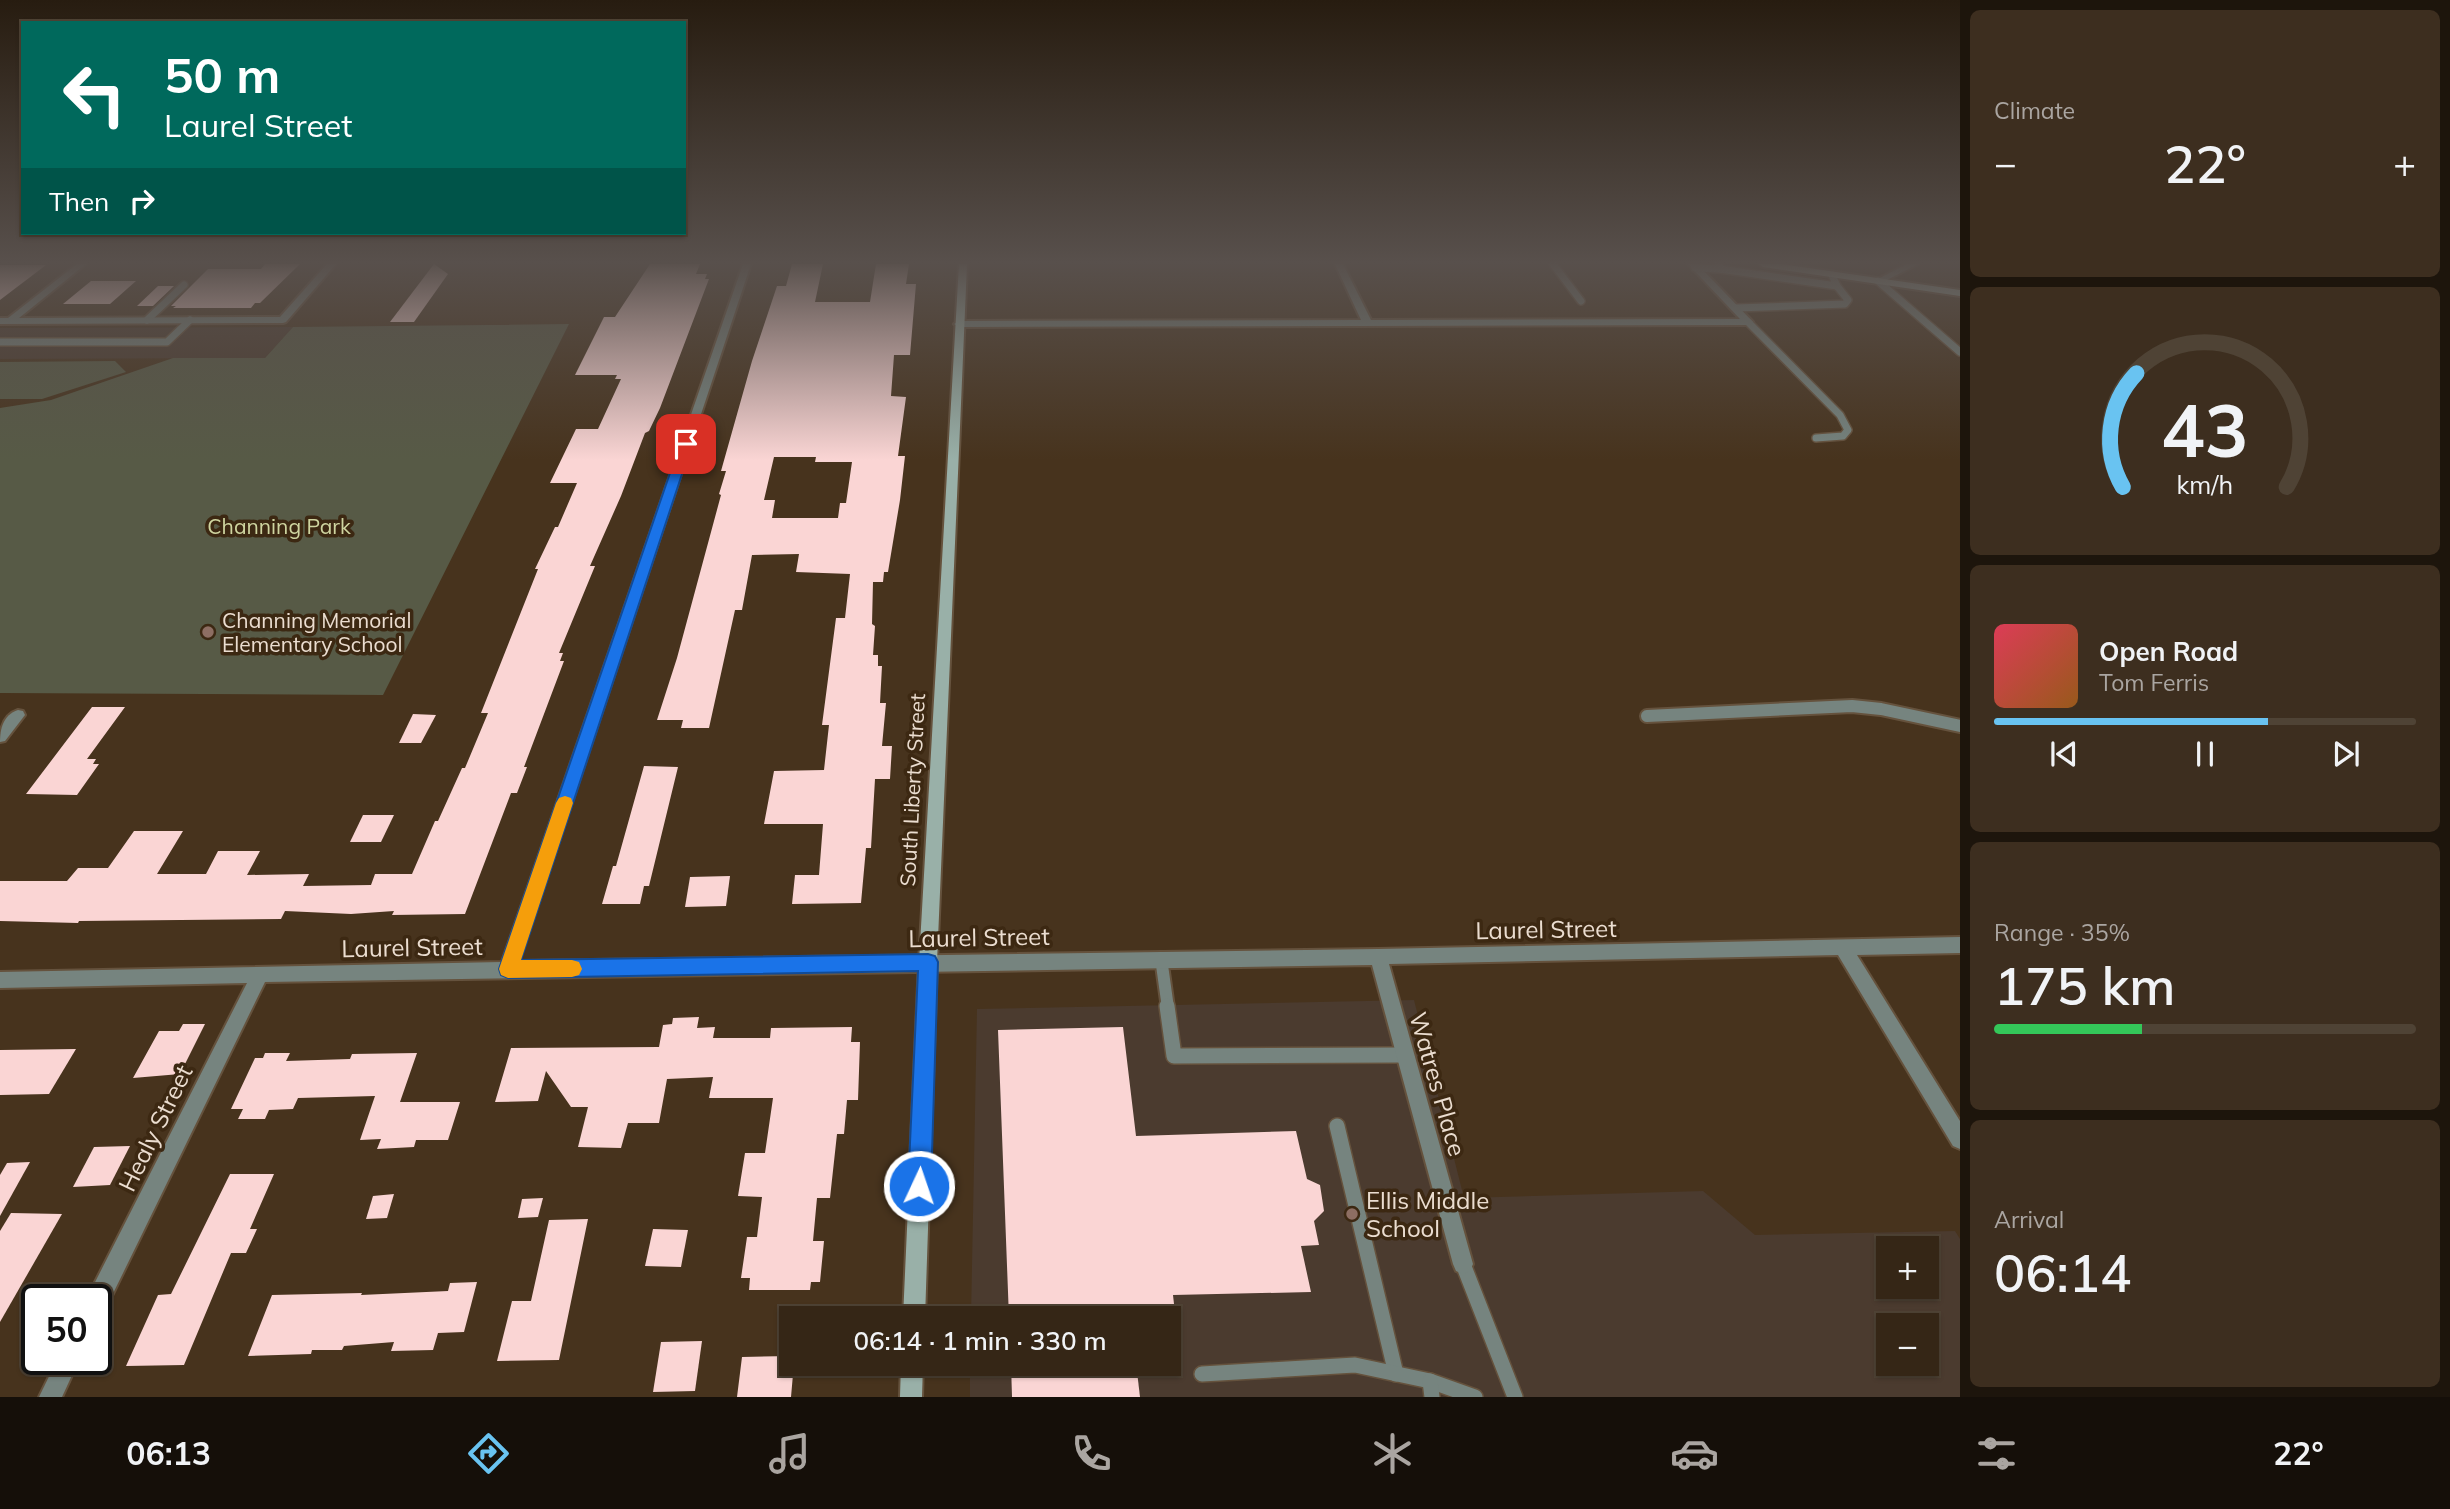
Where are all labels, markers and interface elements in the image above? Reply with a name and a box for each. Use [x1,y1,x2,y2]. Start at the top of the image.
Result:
text: 50 m [164,44,280,105]
icon: left [49,49,140,140]
text: Climate [1994,96,2075,125]
text: Laurel Street [164,105,352,145]
text: 22° [2164,131,2246,196]
text: − [1994,139,2017,187]
text: + [2393,139,2416,187]
icon: right [123,182,161,220]
text: Then [49,185,109,218]
text: 43 [2161,385,2249,476]
pin [656,414,716,474]
icon: arrive [667,425,705,463]
text: km/h [2177,469,2233,500]
park label: Channing Park [207,513,351,539]
place label: Channing Memorial Elementary School [222,607,411,657]
marker: Channing Memorial Elementary School [200,624,216,640]
text: Open Road [2099,635,2238,668]
text: Tom Ferris [2099,668,2209,697]
street label: South Liberty Street [894,693,930,887]
icon: previous [2045,735,2083,773]
icon: pause [2186,735,2224,773]
icon: next [2327,735,2365,773]
street label: Laurel Street [1475,913,1617,945]
text: Range · 35% [1994,918,2130,947]
street label: Laurel Street [908,921,1050,953]
street label: Laurel Street [341,931,483,963]
text: 175 km [1994,953,2175,1018]
street label: Watres Place [1403,1009,1473,1159]
street label: Healy Street [112,1060,198,1196]
position arrow [882,1149,956,1223]
place label: Ellis Middle School [1366,1185,1489,1243]
text: Arrival [1994,1205,2064,1234]
marker: Ellis Middle School [1344,1206,1360,1222]
map controls [1876,1236,1939,1376]
button: + [1876,1236,1939,1299]
text: 06:14 [1994,1240,2131,1305]
speed limit sign: 50 [21,1284,112,1375]
button: − [1876,1313,1939,1376]
text: 06:14 · 1 min · 330 m [853,1324,1107,1357]
icon: directions [464,1429,513,1478]
icon: music [765,1429,814,1478]
icon: phone [1067,1429,1116,1478]
icon: climate [1368,1429,1417,1478]
icon: car [1670,1429,1719,1478]
icon: filters [1972,1429,2021,1478]
text: 06:13 [126,1433,211,1473]
text: 22° [2273,1433,2324,1473]

